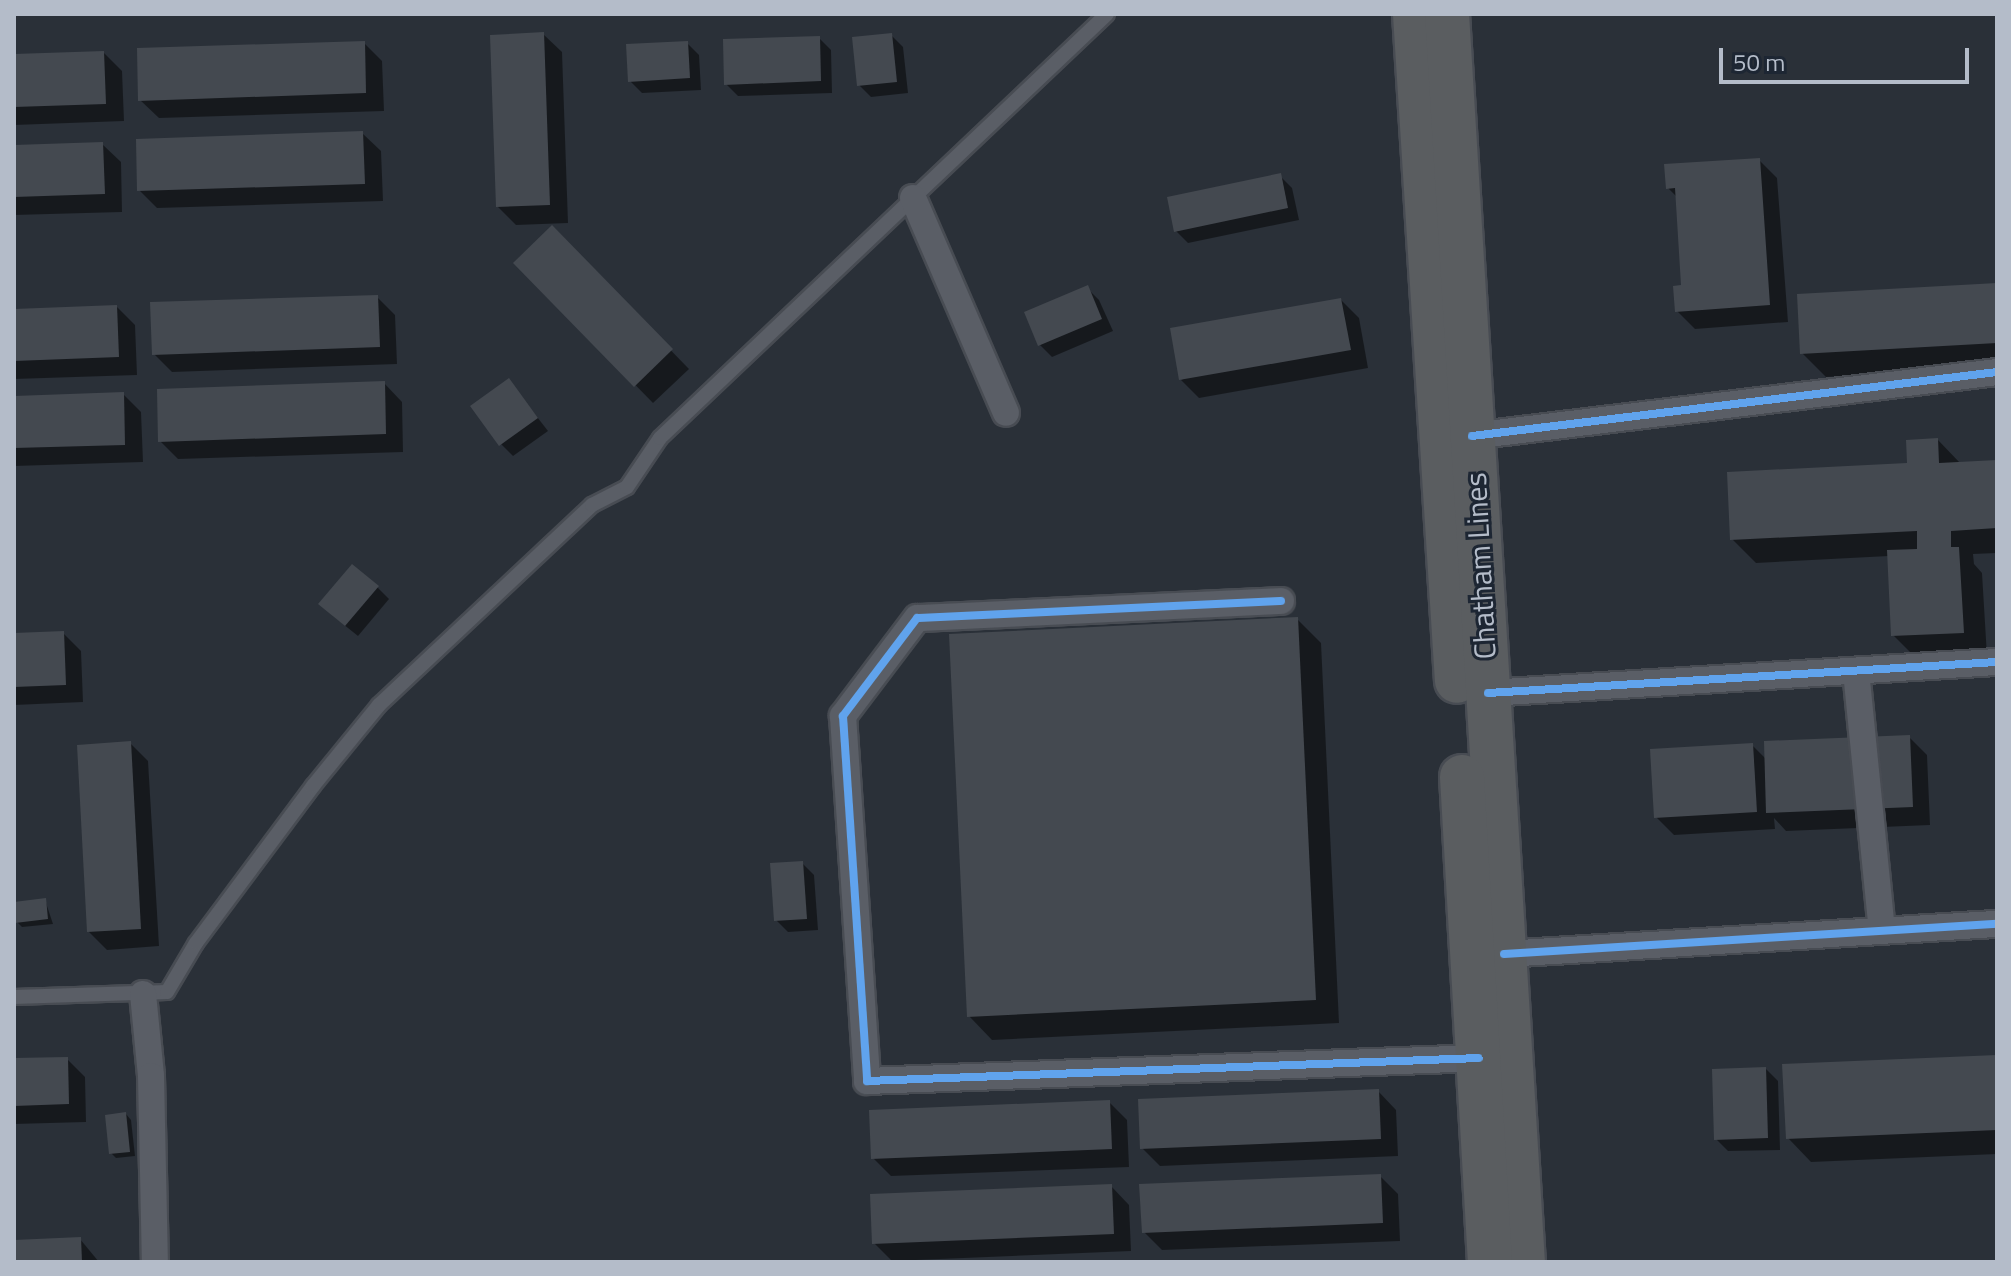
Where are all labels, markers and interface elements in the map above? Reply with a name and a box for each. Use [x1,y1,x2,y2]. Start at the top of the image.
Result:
scale bar [1723,32,1973,82]
text: 50 m [1733,44,1785,80]
street label: Chatham Lines [1457,472,1503,660]

